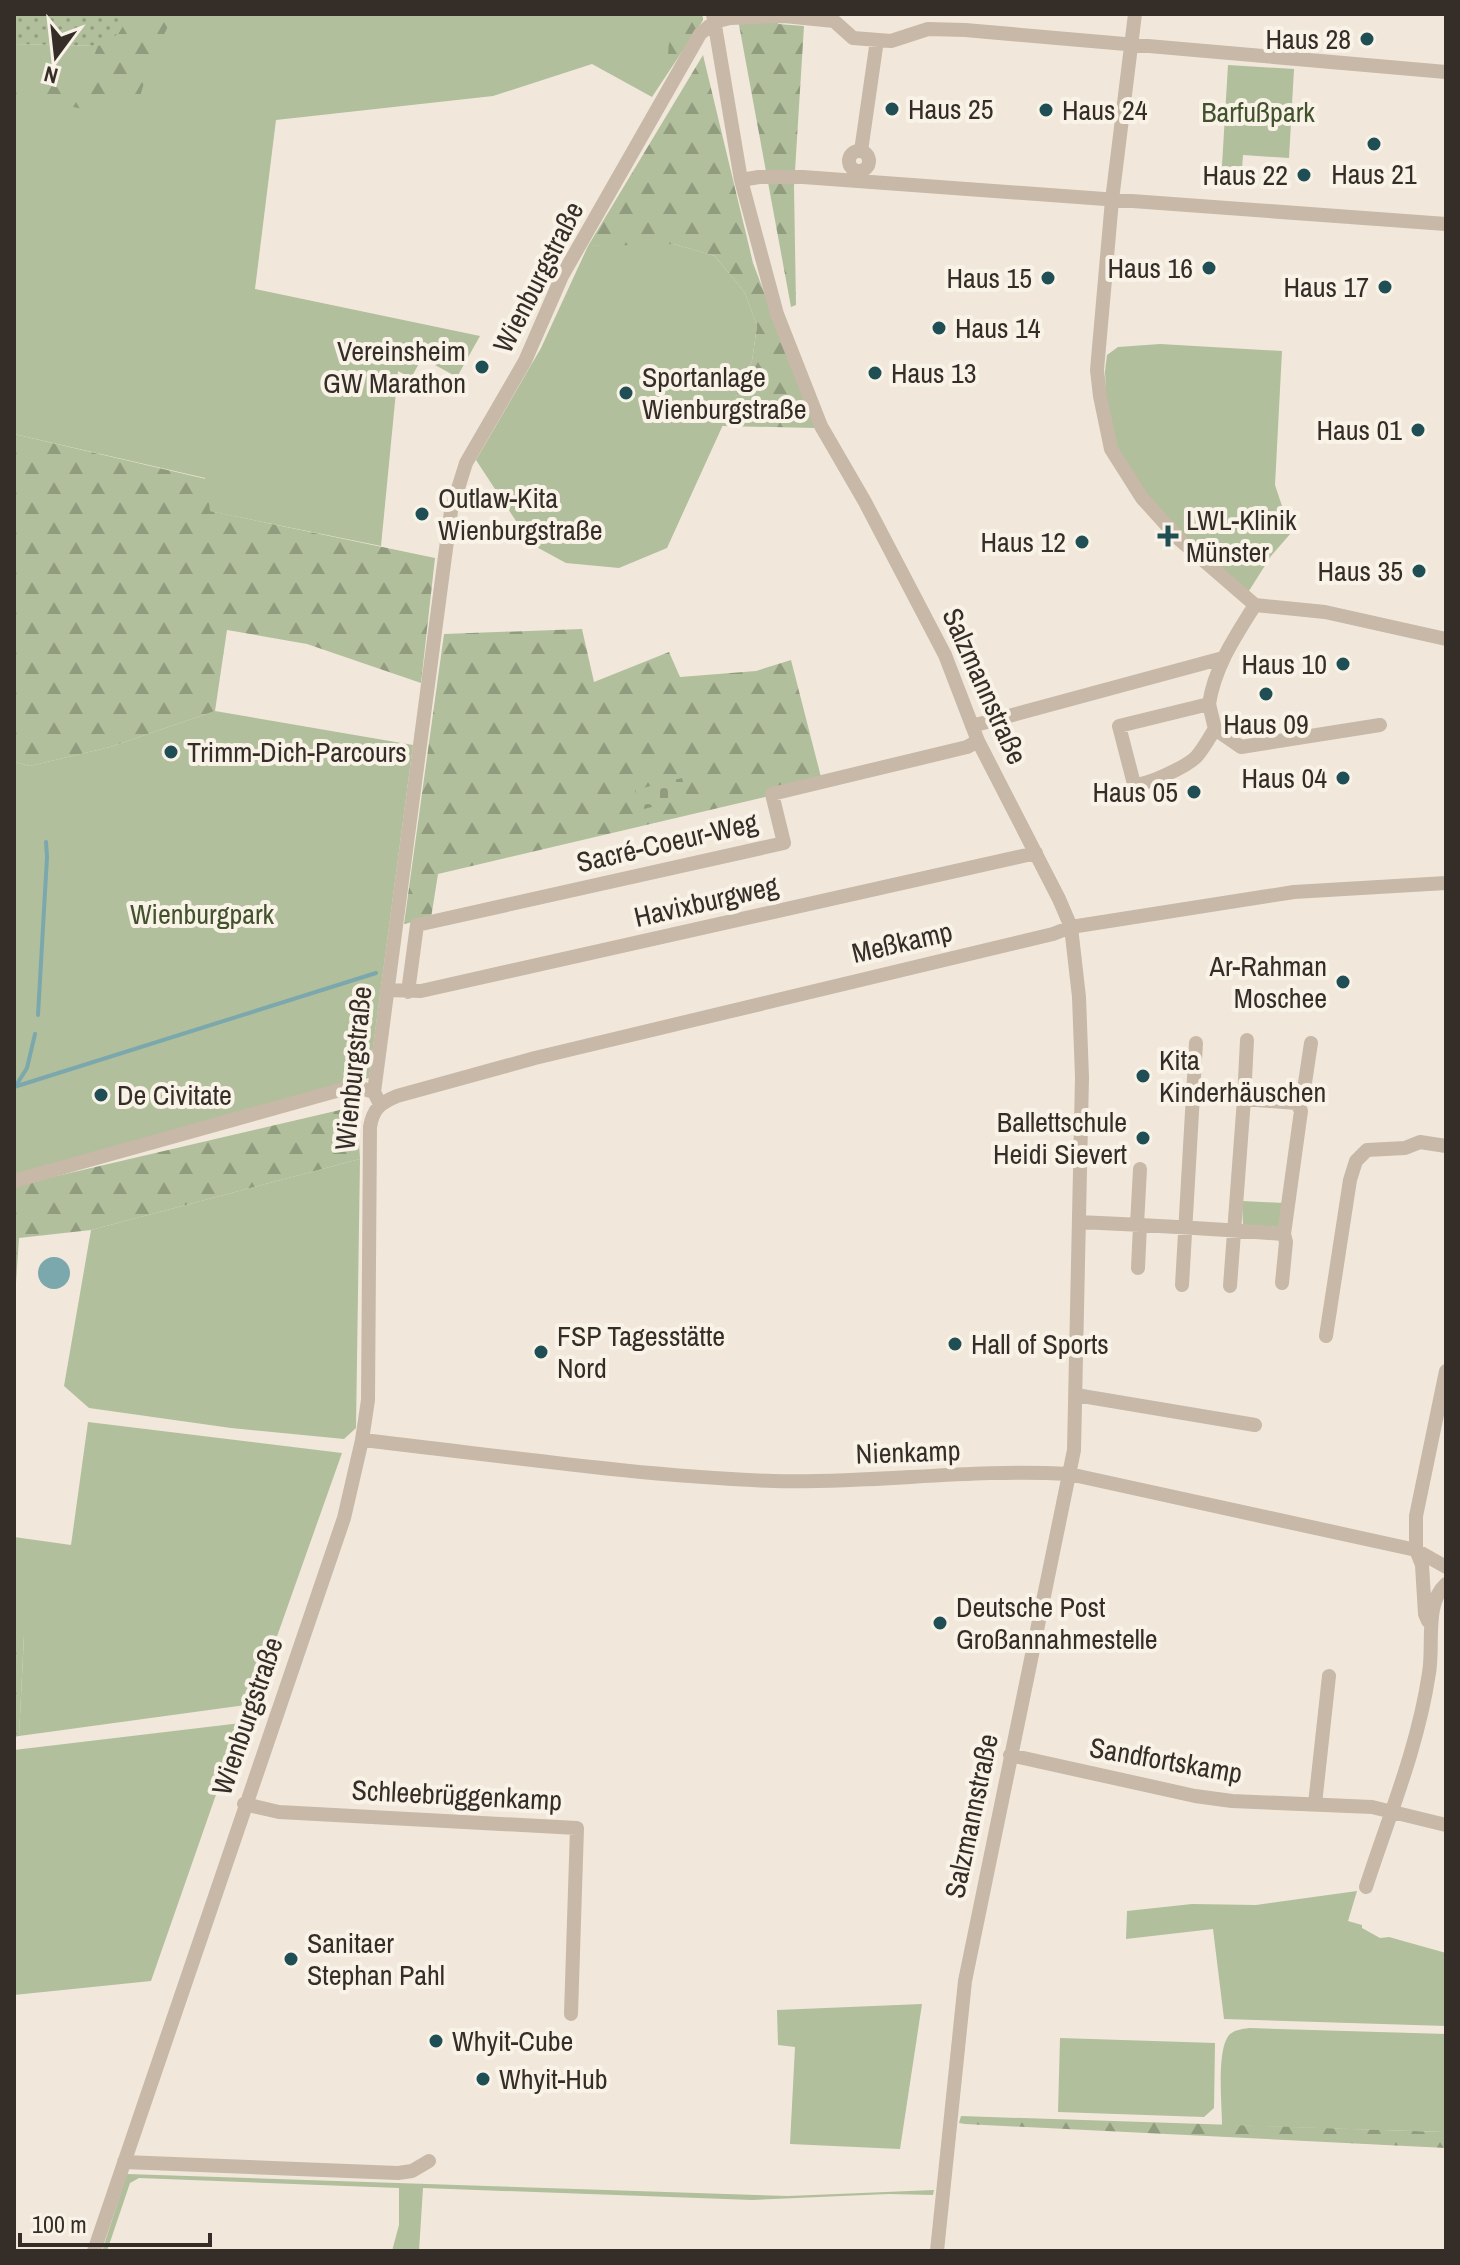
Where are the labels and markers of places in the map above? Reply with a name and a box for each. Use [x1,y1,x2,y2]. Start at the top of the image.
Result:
place label: Haus 28 [1265,20,1351,58]
marker: Haus 28 [1358,30,1376,48]
place label: Haus 25 [908,90,994,128]
place label: Haus 24 [1062,91,1148,129]
marker: Haus 25 [883,100,901,118]
marker: Haus 24 [1037,101,1055,119]
marker: Haus 21 [1365,135,1383,153]
place label: Haus 21 [1331,155,1417,193]
place label: Haus 22 [1202,156,1288,194]
marker: Haus 22 [1295,166,1313,184]
place label: Haus 16 [1107,249,1193,287]
place label: Haus 15 [946,259,1032,297]
marker: Haus 16 [1200,259,1218,277]
place label: Haus 17 [1283,268,1369,306]
marker: Haus 15 [1039,269,1057,287]
marker: Haus 17 [1376,278,1394,296]
place label: Haus 14 [955,309,1041,347]
marker: Haus 14 [930,319,948,337]
place label: Vereinsheim GW Marathon [323,332,466,402]
place label: Haus 13 [891,354,977,392]
marker: Vereinsheim GW Marathon [473,358,491,376]
place label: Sportanlage Wienburgstraße [642,358,807,428]
marker: Haus 13 [866,364,884,382]
marker: Sportanlage Wienburgstraße [617,384,635,402]
place label: Haus 01 [1316,411,1402,449]
marker: Haus 01 [1409,421,1427,439]
place label: Outlaw-Kita Wienburgstraße [438,479,603,549]
place label: LWL-Klinik Münster [1186,501,1297,571]
marker: Outlaw-Kita Wienburgstraße [413,505,431,523]
place label: Haus 12 [980,523,1066,561]
marker: LWL-Klinik Münster [1157,525,1179,547]
marker: Haus 12 [1073,533,1091,551]
place label: Haus 35 [1317,552,1403,590]
marker: Haus 35 [1410,562,1428,580]
place label: Haus 10 [1241,645,1327,683]
marker: Haus 10 [1334,655,1352,673]
marker: Haus 09 [1257,685,1275,703]
place label: Haus 09 [1223,705,1309,743]
place label: Trimm-Dich-Parcours [187,733,407,771]
marker: Trimm-Dich-Parcours [162,743,180,761]
place label: Haus 04 [1241,759,1327,797]
marker: Haus 04 [1334,769,1352,787]
place label: Haus 05 [1092,773,1178,811]
marker: Haus 05 [1185,783,1203,801]
place label: Ar-Rahman Moschee [1209,947,1327,1017]
marker: Ar-Rahman Moschee [1334,973,1352,991]
place label: Kita Kinderhäuschen [1159,1041,1326,1111]
marker: Kita Kinderhäuschen [1134,1067,1152,1085]
place label: De Civitate [117,1076,232,1114]
marker: De Civitate [92,1086,110,1104]
place label: Ballettschule Heidi Sievert [993,1103,1127,1173]
marker: Ballettschule Heidi Sievert [1134,1129,1152,1147]
place label: FSP Tagesstätte Nord [557,1317,725,1387]
place label: Hall of Sports [971,1325,1109,1363]
marker: Hall of Sports [946,1335,964,1353]
marker: FSP Tagesstätte Nord [532,1343,550,1361]
place label: Deutsche Post Großannahmestelle [956,1588,1158,1658]
marker: Deutsche Post Großannahmestelle [931,1614,949,1632]
place label: Sanitaer Stephan Pahl [307,1924,445,1994]
marker: Sanitaer Stephan Pahl [282,1950,300,1968]
place label: Whyit-Cube [452,2022,573,2060]
marker: Whyit-Cube [427,2032,445,2050]
place label: Whyit-Hub [499,2060,607,2098]
marker: Whyit-Hub [474,2070,492,2088]

